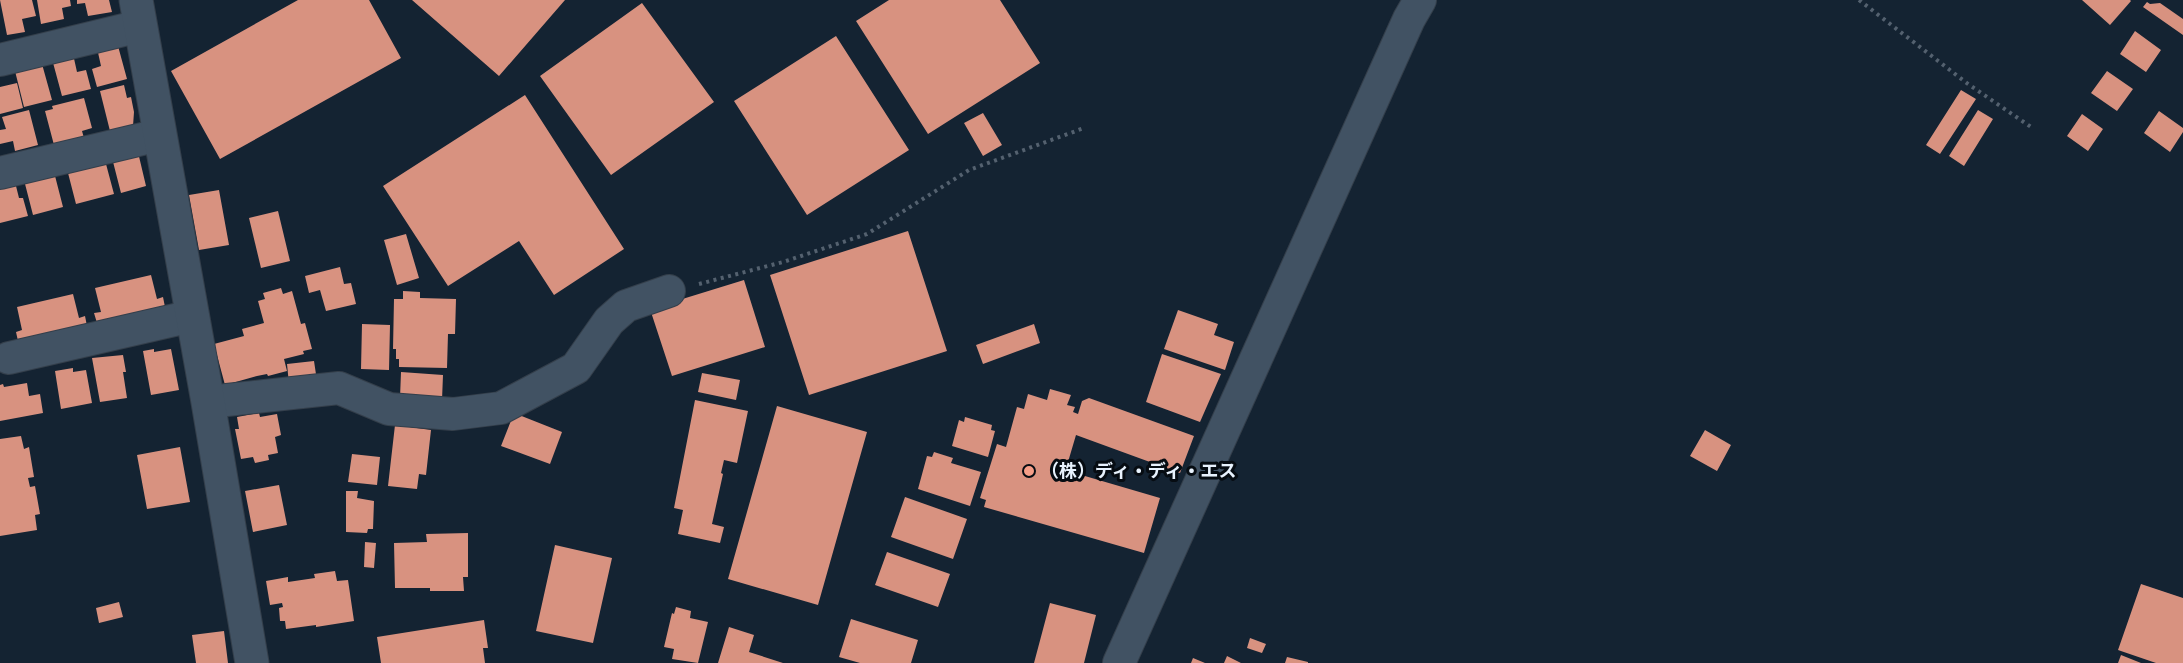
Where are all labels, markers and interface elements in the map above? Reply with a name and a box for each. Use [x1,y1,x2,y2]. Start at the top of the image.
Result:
place label: （株）ディ・ディ・エス [1041,461,1236,481]
marker: （株）ディ・ディ・エス [1022,464,1036,478]

